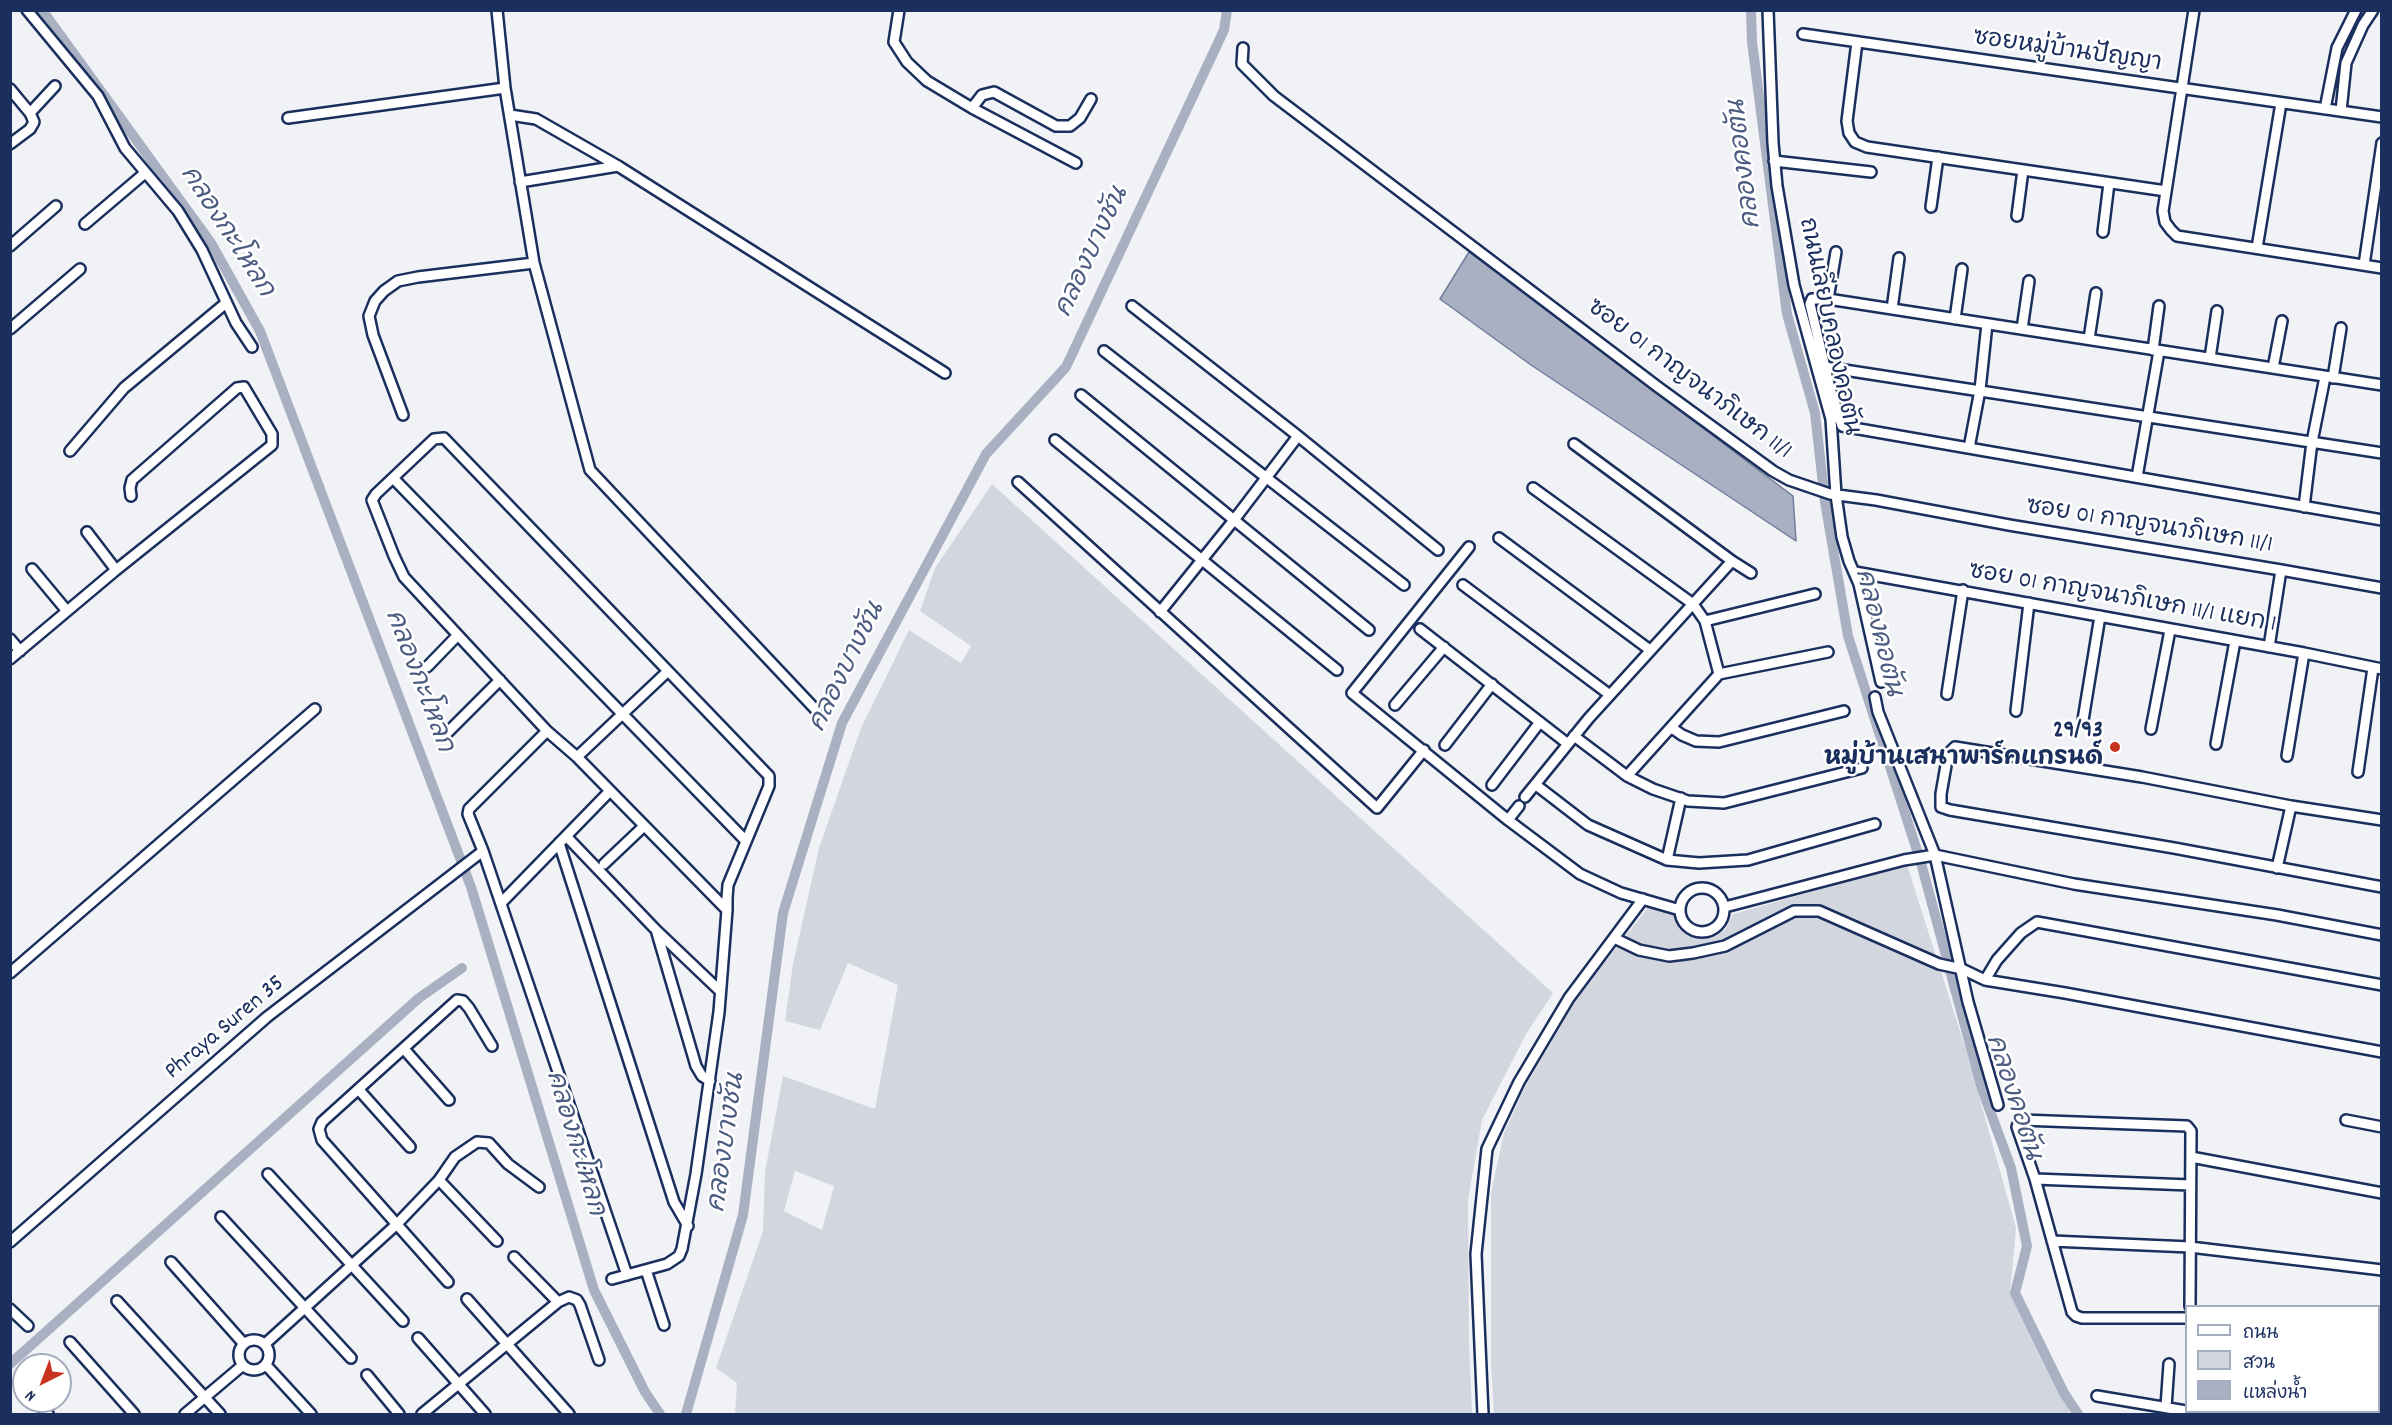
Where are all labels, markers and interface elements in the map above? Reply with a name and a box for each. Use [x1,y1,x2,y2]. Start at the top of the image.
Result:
street label: ซอยหมู่บ้านปัญญา [1971,26,2163,80]
water label: คลองคอตัน [1724,98,1770,230]
water label: คลองกะโหลก [171,162,279,304]
water label: คลองบางชัน [1050,183,1138,323]
street label: ถนนเลียบคลองคอตัน [1790,216,1864,438]
street label: ซอย 01 กาญจนาภิเษก 11/1 [1580,295,1796,467]
street label: ซอย 01 กาญจนาภิเษก 11/1 [2024,494,2274,562]
street label: ซอย 01 กาญจนาภิเษก 11/1 แยก 1 [1966,559,2278,641]
water label: คลองคอตัน [1845,566,1907,700]
water label: คลองบางชัน [804,598,894,738]
water label: คลองกะโหลก [376,606,458,758]
place label: 29/93 หมู่บ้านเสนาพาร์คแกรนด์ [1824,719,2103,775]
marker: 29/93 หมู่บ้านเสนาพาร์คแกรนด์ [2108,740,2122,754]
street label: Phraya Suren 35 [160,971,292,1087]
water label: คลองคอตัน [1976,1031,2046,1165]
water label: คลองกะโหลก [536,1068,610,1220]
water label: คลองบางชัน [704,1072,754,1214]
legend [2185,1305,2380,1413]
text: ถนน [2243,1322,2278,1347]
text: สวน [2243,1352,2275,1377]
north arrow [12,1353,72,1413]
text: แหล่งน้ำ [2243,1382,2307,1407]
text: N [20,1384,42,1406]

